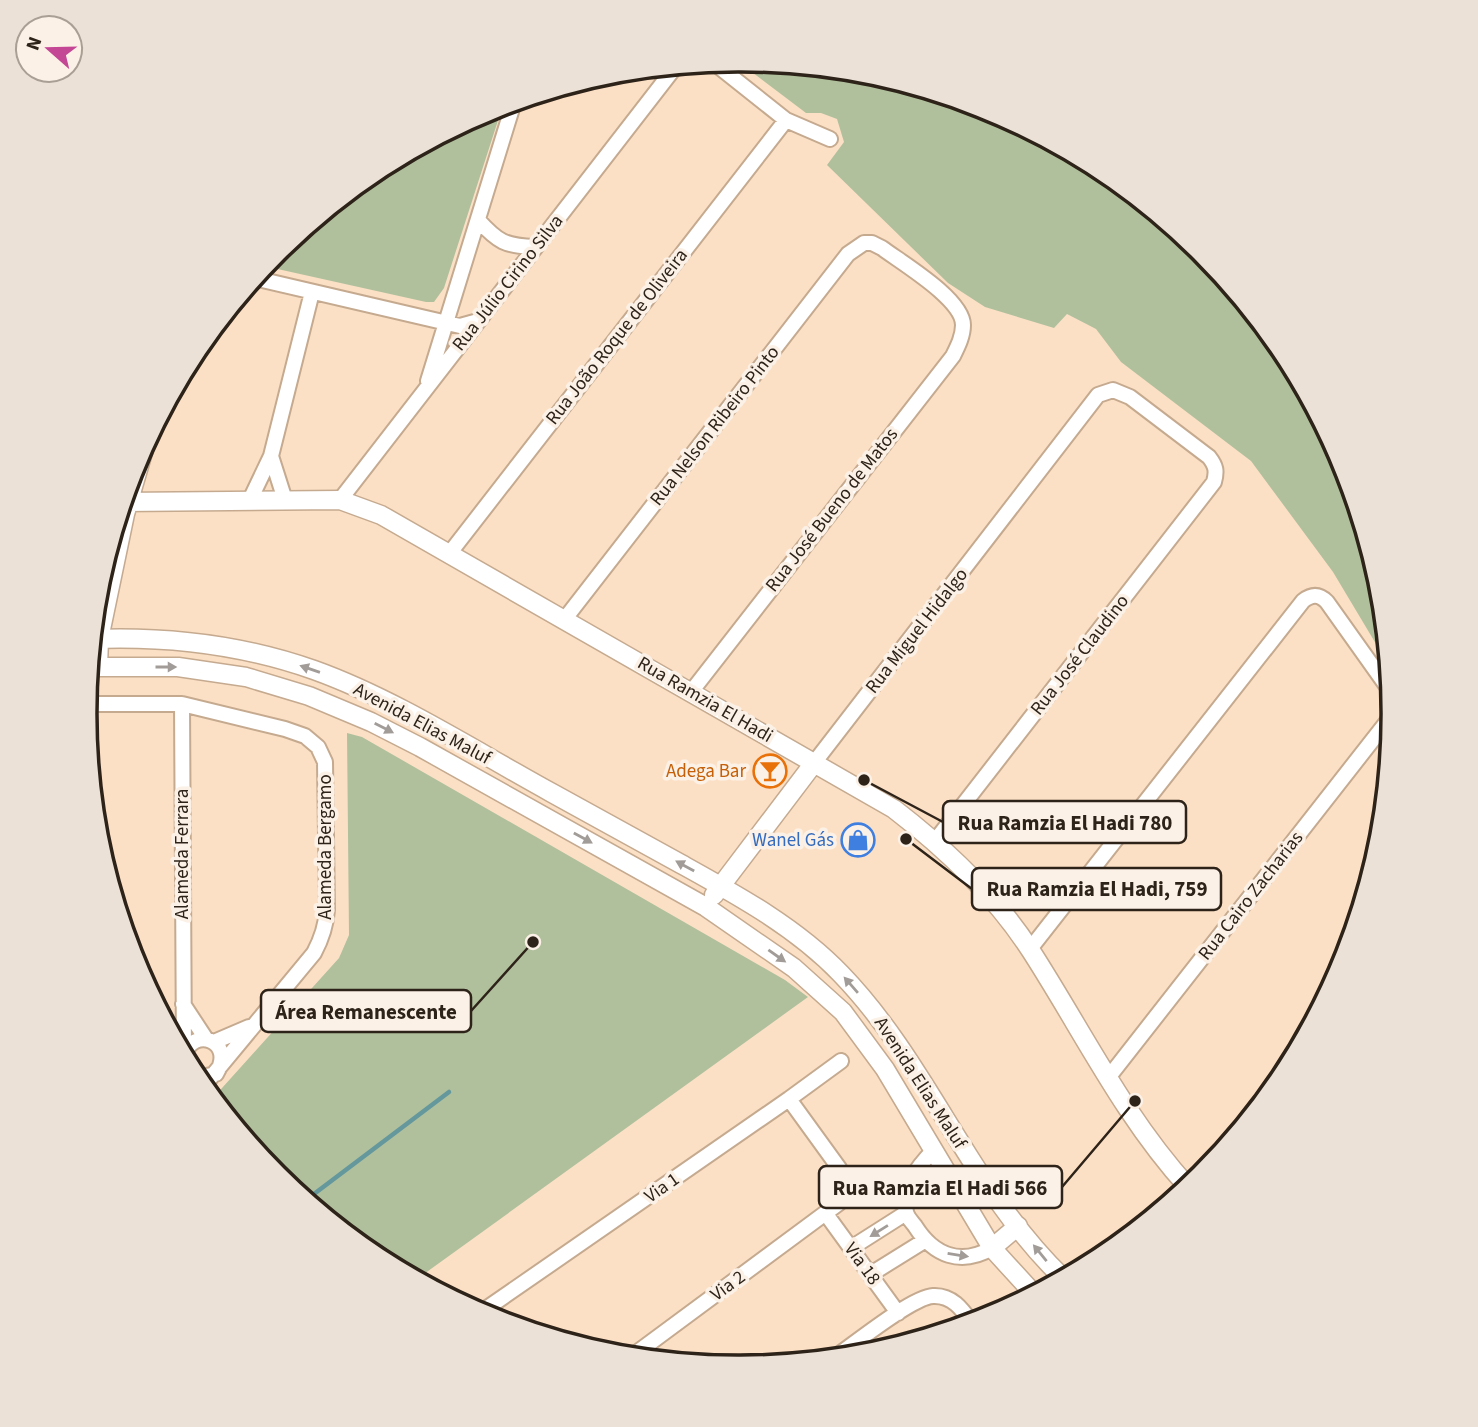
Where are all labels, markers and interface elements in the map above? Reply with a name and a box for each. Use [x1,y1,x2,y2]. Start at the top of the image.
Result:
north arrow [14,14,84,84]
text: N [20,33,49,54]
street label: Rua Júlio Cirino Silva [446,209,570,357]
street label: Rua João Roque de Oliveira [540,243,694,431]
street label: Rua Nelson Ribeiro Pinto [644,340,786,512]
street label: Rua José Bueno de Matos [759,422,905,598]
street label: Rua Miguel Hidalgo [859,563,975,699]
street label: Rua José Claudino [1024,589,1136,721]
street label: Rua Ramzia El Hadi [632,650,778,750]
one-way arrow [156,661,178,673]
one-way arrow [300,663,321,674]
street label: Avenida Elias Maluf [348,676,497,772]
one-way arrow [374,723,394,734]
bar icon: Adega Bar [751,752,789,790]
place label: Adega Bar [666,758,746,785]
street label: Alameda Bergamo [312,774,339,920]
street label: Alameda Ferrara [169,789,196,919]
callout: Rua Ramzia El Hadi 780 [943,801,1186,843]
text: Rua Ramzia El Hadi 780 [958,808,1172,838]
shop icon: Wanel Gás [839,821,877,859]
street label: Rua Cairo Zacharias [1192,826,1310,966]
place label: Wanel Gás [752,827,834,854]
one-way arrow [573,832,593,844]
one-way arrow [675,860,694,872]
callout: Rua Ramzia El Hadi, 759 [972,868,1221,910]
text: Rua Ramzia El Hadi, 759 [986,874,1208,904]
one-way arrow [768,949,786,963]
one-way arrow [843,976,859,994]
callout: Área Remanescente [261,990,471,1032]
text: Área Remanescente [274,997,457,1027]
street label: Avenida Elias Maluf [867,1012,974,1155]
street label: Via 1 [639,1166,685,1210]
callout: Rua Ramzia El Hadi 566 [819,1166,1062,1208]
text: Rua Ramzia El Hadi 566 [833,1173,1047,1203]
one-way arrow [869,1224,888,1237]
street label: Via 18 [837,1237,887,1291]
one-way arrow [1032,1245,1047,1263]
one-way arrow [947,1250,969,1261]
street label: Via 2 [705,1264,751,1308]

